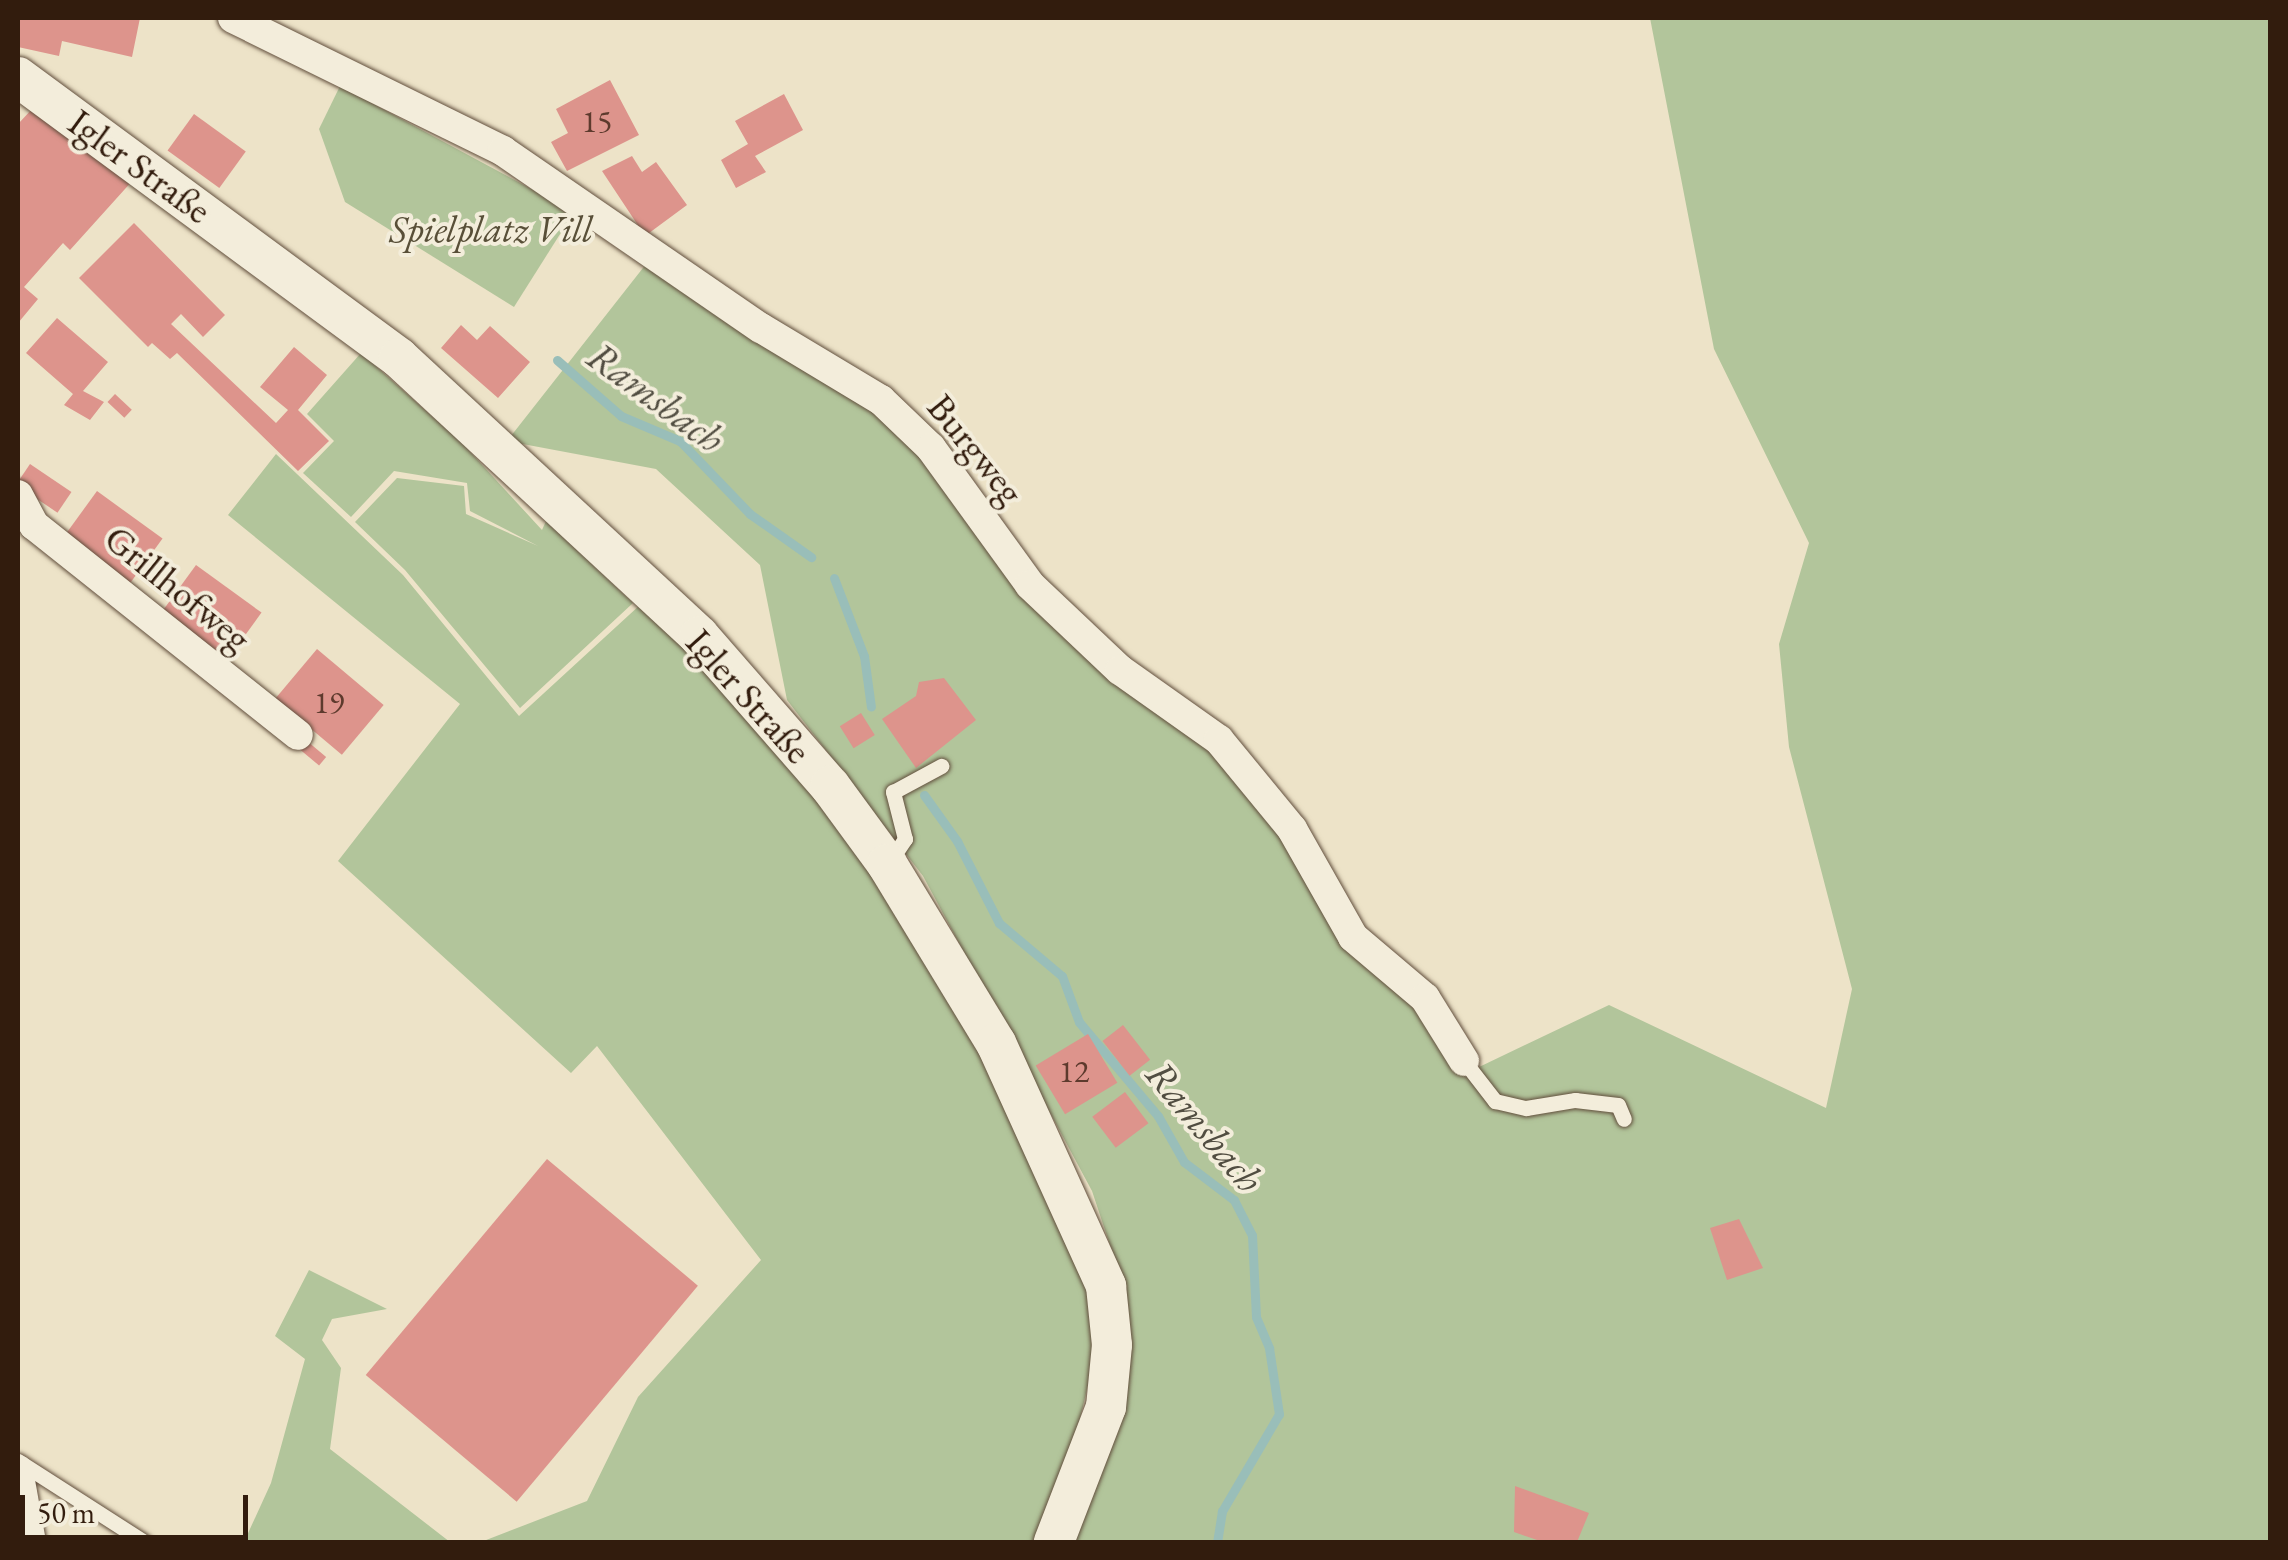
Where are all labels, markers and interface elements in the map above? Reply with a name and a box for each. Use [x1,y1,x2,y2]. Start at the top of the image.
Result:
street label: Igler Straße [60,99,220,233]
house number: 15 [582,102,612,140]
park label: Spielplatz Vill [389,206,593,252]
water label: Ramsbach [578,331,734,463]
street label: Burgweg [918,385,1034,513]
street label: Grillhofweg [96,515,260,661]
street label: Igler Straße [677,619,821,773]
house number: 19 [314,683,344,721]
water label: Ramsbach [1136,1050,1274,1202]
house number: 12 [1059,1052,1089,1090]
scale bar [25,1475,252,1537]
text: 50 m [37,1493,95,1532]

